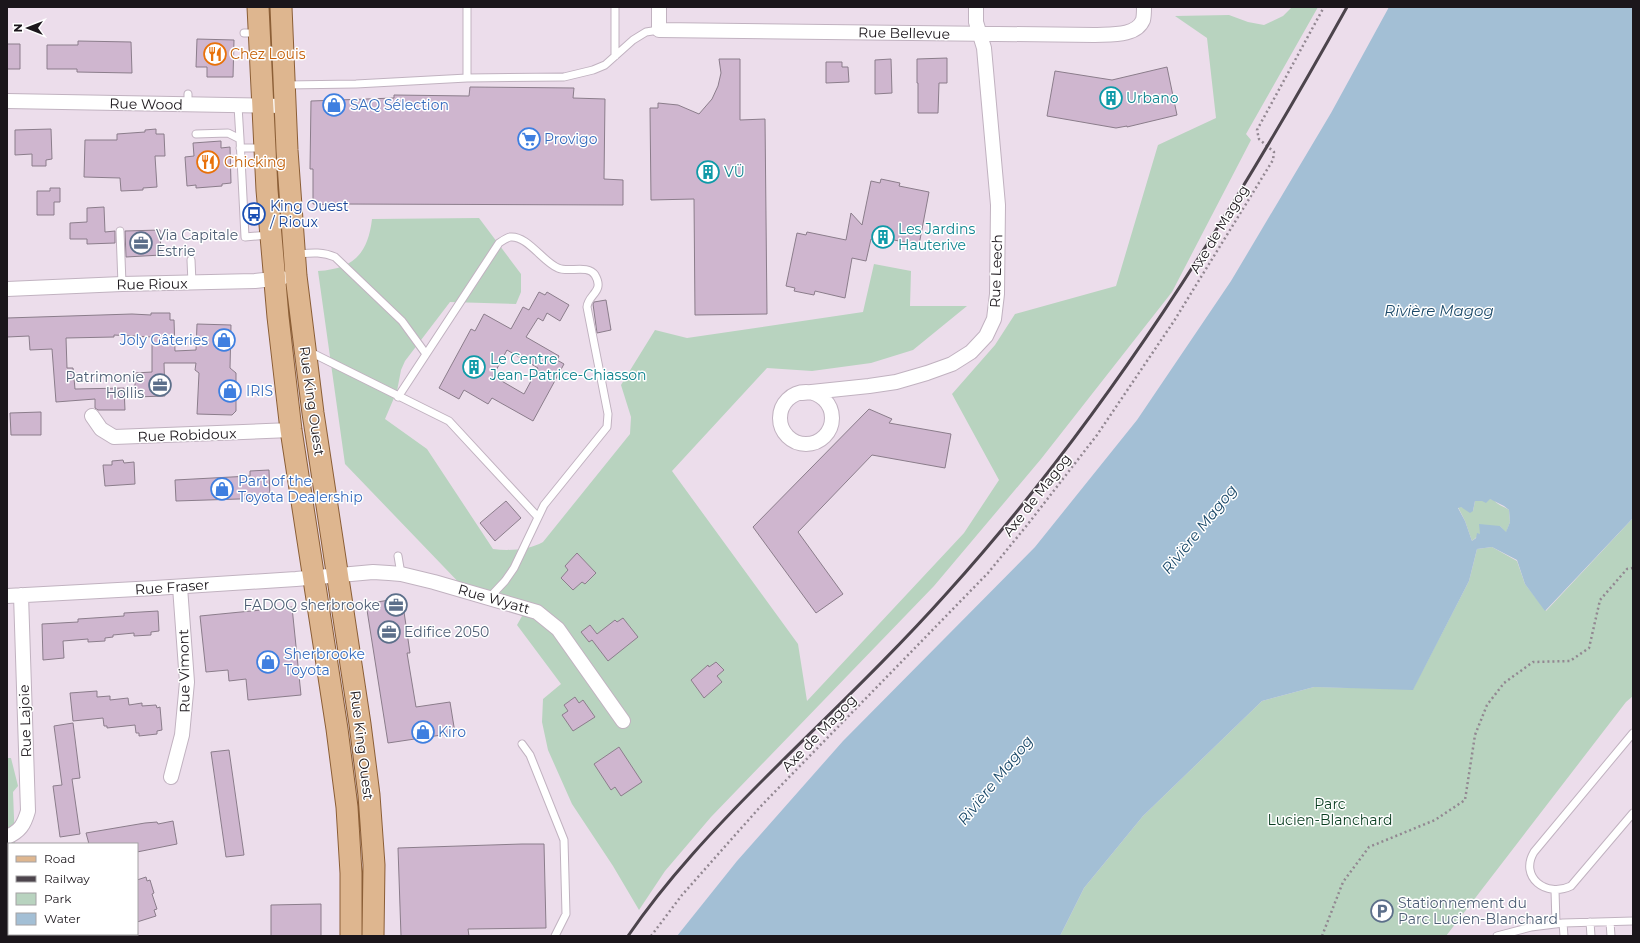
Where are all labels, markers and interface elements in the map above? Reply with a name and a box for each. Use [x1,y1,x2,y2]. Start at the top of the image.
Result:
north arrow [8,8,48,48]
street label: Rue Bellevue [858,23,950,43]
text: N [11,24,25,32]
restaurant icon: Chez Louis [202,41,228,67]
place label: Chez Louis [230,45,306,63]
building icon: Urbano [1098,85,1124,111]
place label: Urbano [1126,89,1179,107]
shop icon: SAQ Sélection [321,92,347,118]
street label: Rue Wood [109,94,183,114]
place label: SAQ Sélection [350,96,449,114]
supermarket icon: Provigo [516,126,542,152]
place label: Provigo [544,130,598,148]
restaurant icon: Chicking [195,149,221,175]
place label: Chicking [224,153,286,171]
building icon: VÜ [695,159,721,185]
place label: VÜ [724,163,745,181]
street label: Axe de Magog [1185,181,1253,277]
place label: King Ouest / Rioux [269,197,349,231]
bus stop icon: King Ouest / Rioux [241,201,267,227]
place label: Les Jardins Hauterive [898,220,976,254]
building icon: Les Jardins Hauterive [870,224,896,250]
place label: Via Capitale Estrie [156,226,238,260]
office icon: Via Capitale Estrie [128,230,154,256]
street label: Rue Leech [986,234,1006,308]
street label: Rue Rioux [116,274,188,294]
water label: Rivière Magog [1384,301,1494,320]
shop icon: Joly Gâteries [211,327,237,353]
place label: Joly Gâteries [119,331,208,349]
street label: Rue King Ouest [295,345,329,457]
place label: Le Centre Jean-Patrice-Chiasson [489,350,647,384]
building icon: Le Centre Jean-Patrice-Chiasson [461,354,487,380]
place label: Patrimonie Hollis [66,368,144,402]
office icon: Patrimonie Hollis [147,372,173,398]
shop icon: IRIS [217,378,243,404]
place label: IRIS [246,382,273,400]
street label: Rue Robidoux [137,424,237,446]
street label: Axe de Magog [999,450,1075,540]
place label: Part of the Toyota Dealership [238,472,363,506]
shop icon: Part of the Toyota Dealership [209,476,235,502]
water label: Rivière Magog [1157,481,1241,577]
street label: Rue Fraser [134,575,210,599]
street label: Rue Wyatt [456,580,532,618]
office icon: FADOQ sherbrooke [383,592,409,618]
place label: FADOQ sherbrooke [244,596,380,614]
office icon: Edifice 2050 [376,619,402,645]
place label: Edifice 2050 [404,623,489,641]
street label: Rue Vimont [174,629,194,713]
place label: Sherbrooke Toyota [284,645,365,679]
shop icon: Sherbrooke Toyota [255,649,281,675]
street label: Rue Lajoie [15,684,35,758]
street label: Rue King Ouest [346,689,378,801]
street label: Axe de Magog [778,691,860,775]
shop icon: Kiro [410,719,436,745]
place label: Kiro [438,723,466,741]
water label: Rivière Magog [953,732,1037,828]
park label: Parc Lucien-Blanchard [1268,795,1392,829]
legend [8,843,138,935]
text: Road [44,851,75,866]
text: Railway [44,871,90,886]
text: Park [44,891,72,906]
place label: Stationnement du Parc Lucien-Blanchard [1398,894,1558,928]
parking icon: Stationnement du Parc Lucien-Blanchard [1369,898,1395,924]
text: Water [44,911,81,926]

